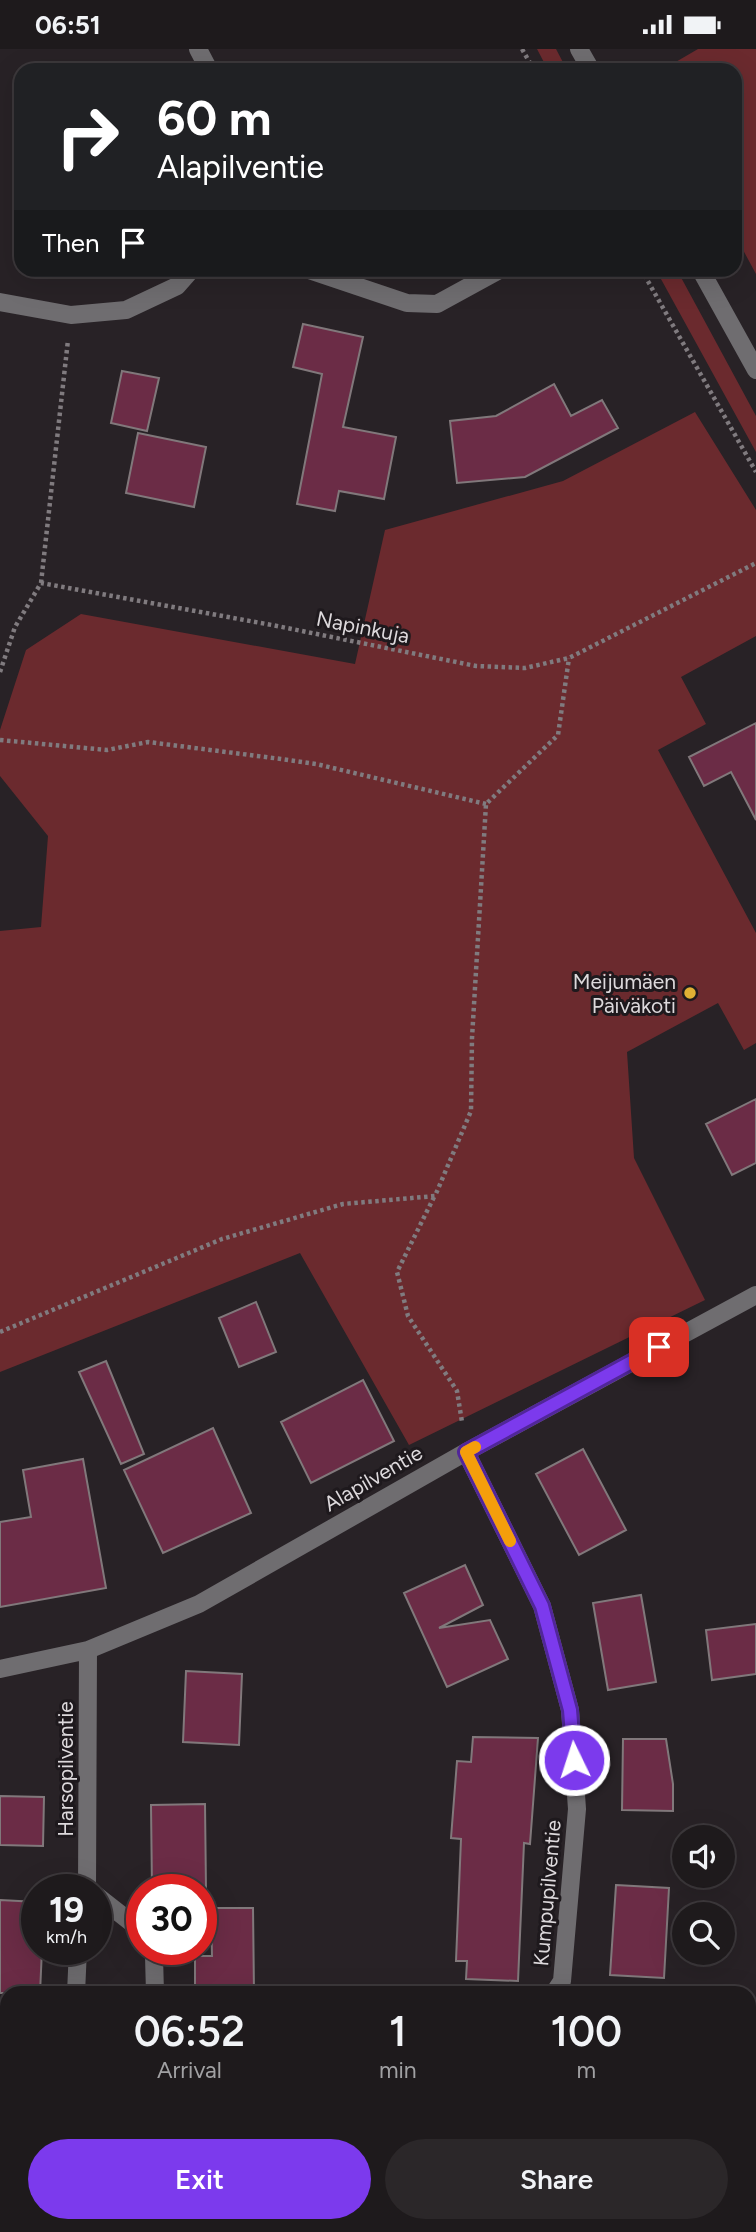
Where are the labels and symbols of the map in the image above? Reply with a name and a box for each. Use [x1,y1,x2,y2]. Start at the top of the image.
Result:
street label: Napinkuja [314,606,412,648]
place label: Meijumäen Päiväkoti [573,969,676,1018]
marker: Meijumäen Päiväkoti [682,985,698,1001]
pin [629,1317,689,1377]
street label: Alapilventie [319,1440,427,1516]
street label: Harsopilventie [53,1701,78,1837]
position arrow [537,1723,611,1797]
street label: Kumpupilventie [528,1819,566,1967]
speed limit sign: 30 [126,1874,217,1965]

